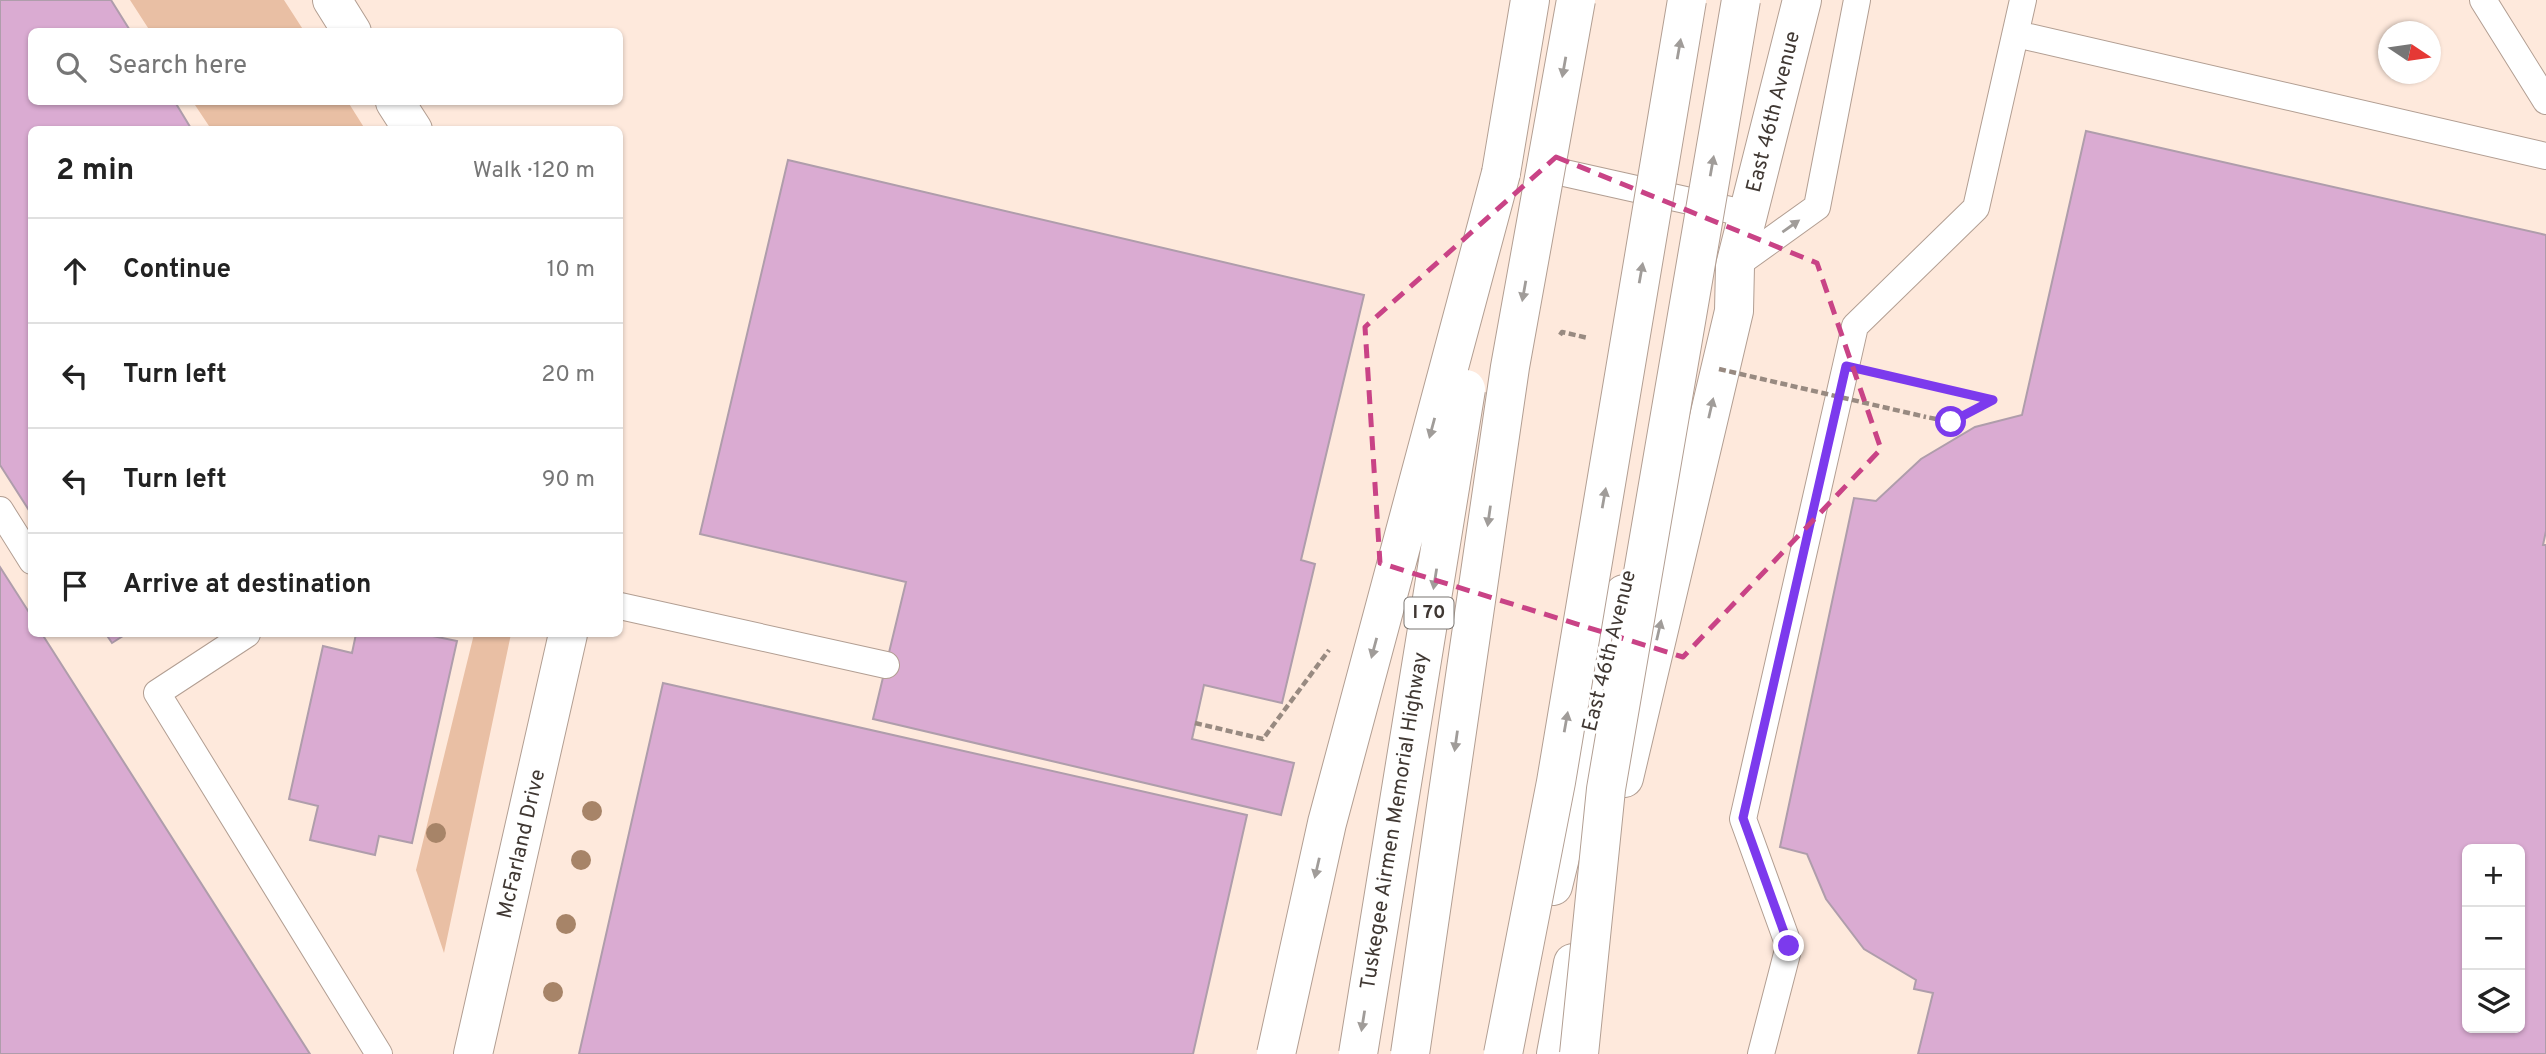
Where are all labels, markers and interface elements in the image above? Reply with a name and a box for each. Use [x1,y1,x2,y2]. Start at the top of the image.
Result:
north arrow [2378,21,2441,84]
search box [28,28,623,105]
street label: East 46th Avenue [1741,29,1807,195]
one-way arrow [1674,38,1685,60]
icon: search [52,48,90,86]
text: Search here [108,50,247,83]
one-way arrow [1558,56,1569,78]
text: 2 min [56,153,134,190]
one-way arrow [1707,155,1718,177]
text: Walk · 120 m [473,157,595,186]
one-way arrow [1782,219,1800,233]
icon: ahead [56,252,94,290]
text: Continue [123,254,231,287]
text: 10 m [547,256,595,285]
one-way arrow [1636,262,1647,284]
one-way arrow [1518,280,1529,302]
icon: left [56,357,94,395]
text: Turn left [123,359,227,392]
text: 20 m [541,361,595,390]
one-way arrow [1706,397,1717,419]
route start [1935,406,1966,437]
one-way arrow [1427,418,1437,439]
icon: left [56,462,94,500]
text: Turn left [123,464,227,497]
text: 90 m [542,466,595,495]
one-way arrow [1599,487,1610,509]
one-way arrow [1483,505,1494,527]
icon: arrive [56,567,94,605]
one-way arrow [1429,568,1440,590]
street label: East 46th Avenue [1577,568,1643,734]
text: Arrive at destination [123,569,371,602]
road number: I 70 [1404,598,1454,628]
one-way arrow [1654,619,1665,641]
one-way arrow [1368,637,1379,659]
street label: Tuskegee Airmen Memorial Highway [1355,650,1435,992]
one-way arrow [1561,711,1572,733]
one-way arrow [1450,730,1461,752]
street label: McFarland Drive [492,767,552,921]
map controls [2462,844,2525,1033]
button: + [2462,844,2525,907]
one-way arrow [1311,857,1322,879]
button: − [2462,907,2525,970]
route end [1773,930,1804,961]
button: layers [2462,970,2525,1033]
one-way arrow [1357,1010,1368,1032]

